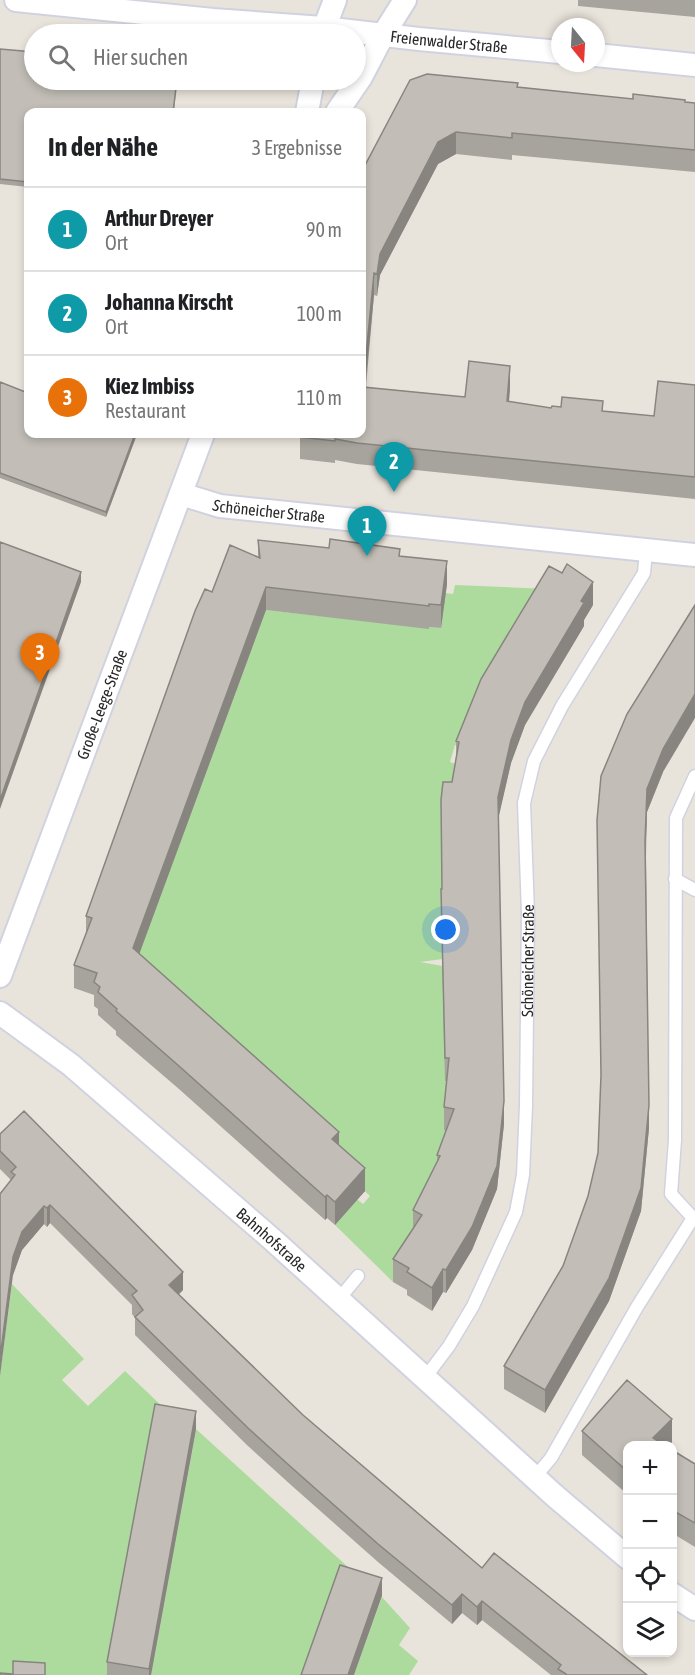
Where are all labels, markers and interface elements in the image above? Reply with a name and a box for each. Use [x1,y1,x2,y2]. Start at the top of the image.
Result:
north arrow [551,18,605,72]
search box [24,24,366,90]
street label: Freienwalder Straße [389,27,508,56]
icon: search [45,41,78,74]
text: Hier suchen [93,44,188,70]
text: In der Nähe [48,132,158,162]
text: 3 Ergebnisse [252,136,342,159]
text: Arthur Dreyer [105,205,213,231]
text: 1 [63,218,72,241]
text: 90 m [306,218,342,241]
text: Ort [105,231,128,254]
text: Johanna Kirscht [105,289,233,315]
text: 2 [63,302,72,325]
text: 100 m [297,302,342,325]
text: Ort [105,315,128,338]
text: Kiez Imbiss [105,373,194,399]
text: 3 [63,386,72,409]
text: 110 m [297,386,342,409]
text: Restaurant [105,399,186,422]
pin: 2 [374,442,414,492]
street label: Schöneicher Straße [211,495,326,526]
pin: 1 [348,506,386,556]
pin: 3 [20,634,60,683]
street label: Große-Leege-Straße [73,647,130,762]
street label: Schöneicher Straße [518,904,537,1017]
your location [431,915,460,944]
street label: Bahnhofstraße [233,1204,310,1275]
map controls [623,1441,677,1657]
button: + [623,1441,677,1495]
button: − [623,1495,677,1549]
button: locate [623,1549,677,1603]
button: layers [623,1603,677,1657]

